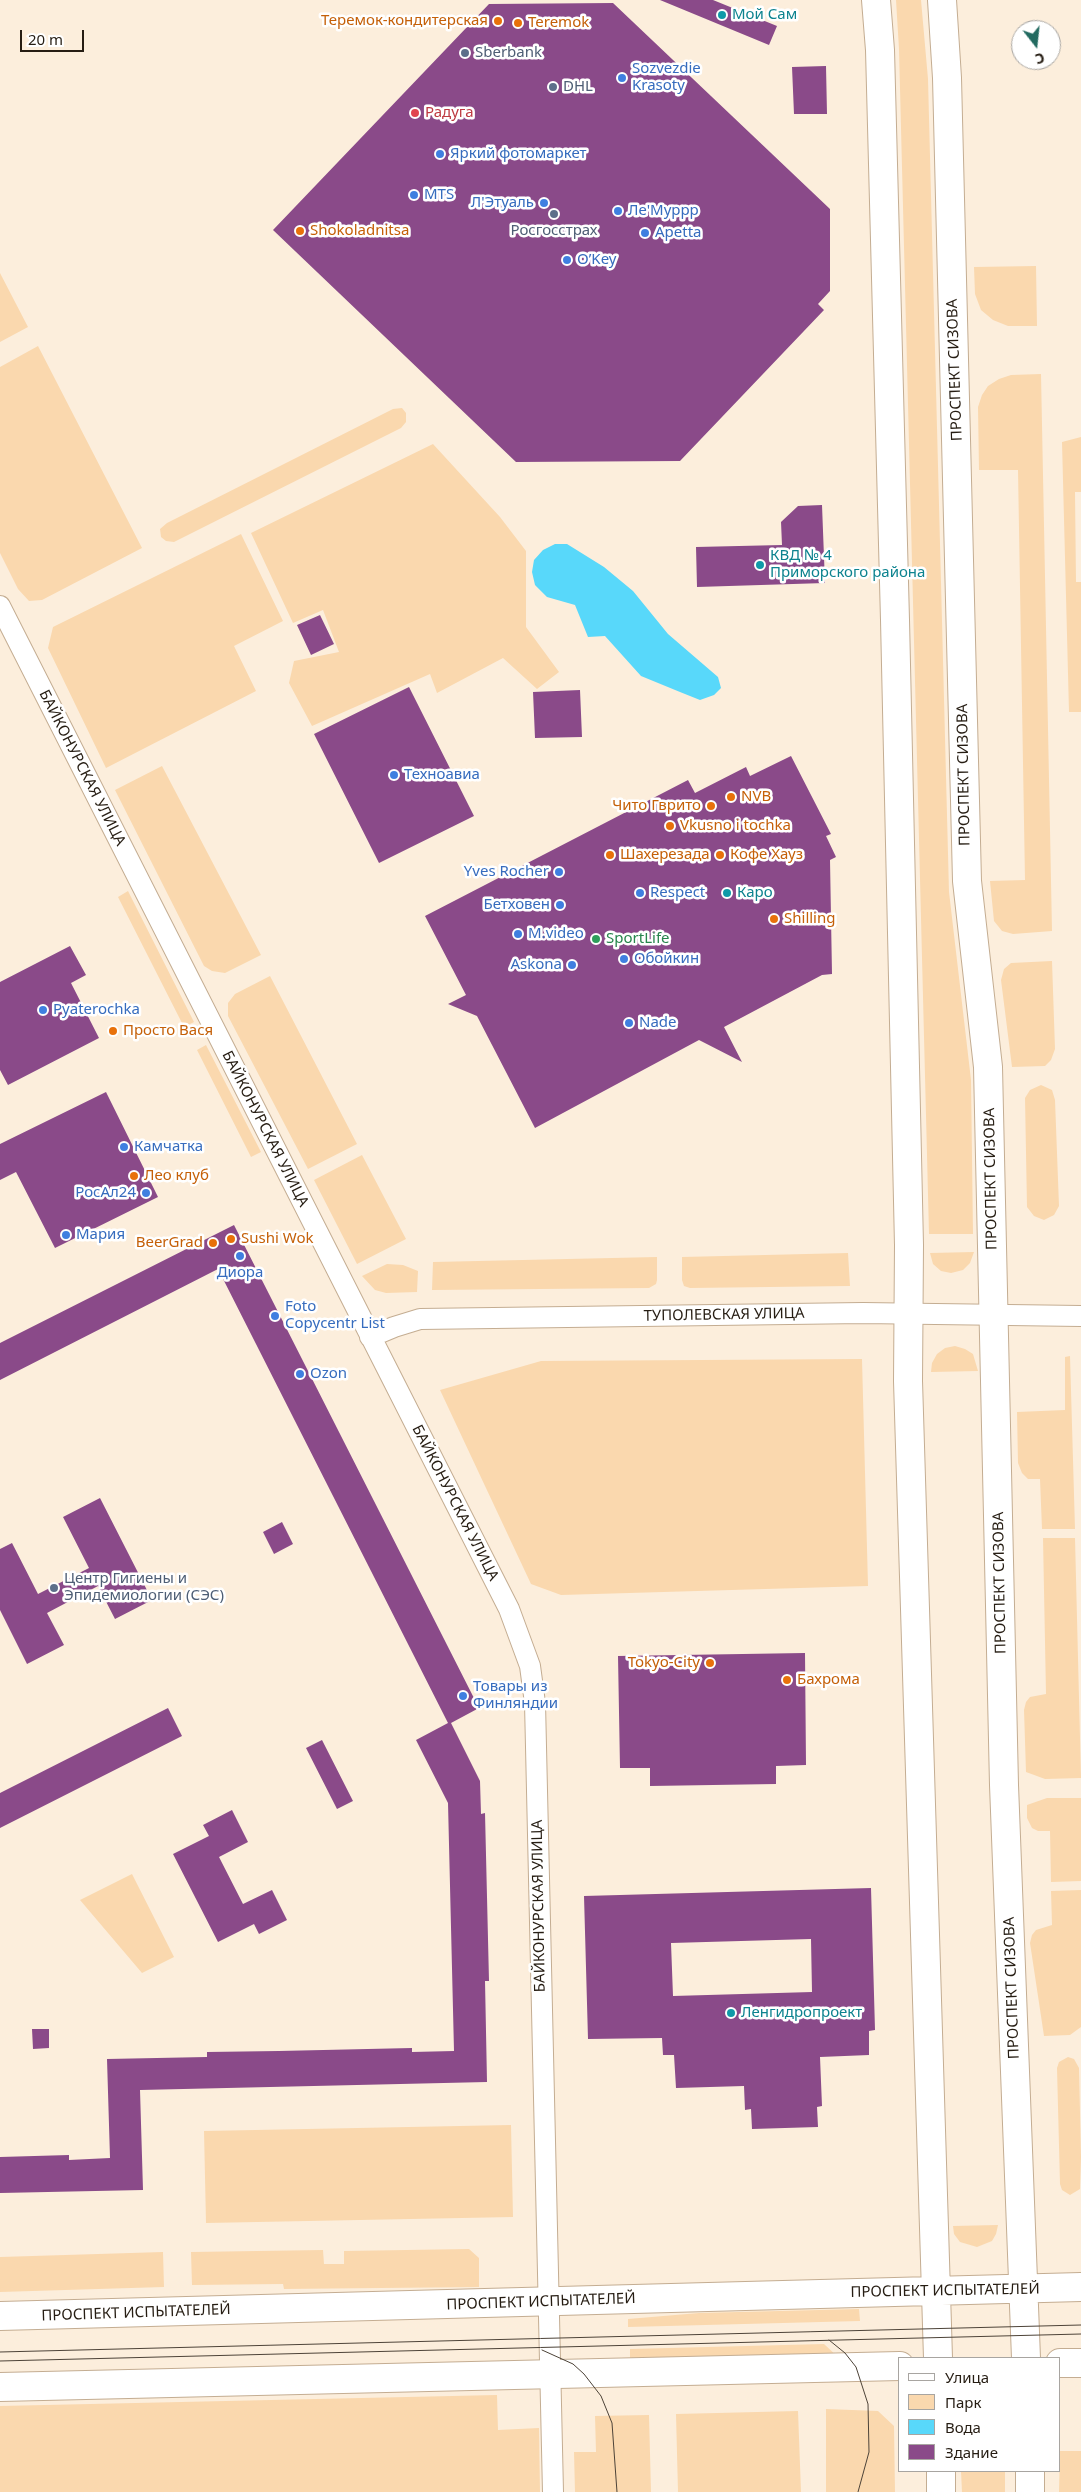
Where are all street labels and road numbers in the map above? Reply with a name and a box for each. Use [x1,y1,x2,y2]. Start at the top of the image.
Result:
street label: ПРОСПЕКТ СИЗОВА [944,299,966,441]
street label: БАЙКОНУРСКАЯ УЛИЦА [35,687,129,849]
street label: ПРОСПЕКТ СИЗОВА [954,704,974,846]
street label: БАЙКОНУРСКАЯ УЛИЦА [218,1048,312,1210]
street label: ПРОСПЕКТ СИЗОВА [981,1108,1001,1250]
street label: ТУПОЛЕВСКАЯ УЛИЦА [643,1305,805,1325]
street label: БАЙКОНУРСКАЯ УЛИЦА [408,1422,502,1584]
street label: ПРОСПЕКТ СИЗОВА [990,1512,1010,1654]
street label: БАЙКОНУРСКАЯ УЛИЦА [528,1820,550,1992]
street label: ПРОСПЕКТ СИЗОВА [1001,1917,1023,2059]
street label: ПРОСПЕКТ ИСПЫТАТЕЛЕЙ [850,2280,1040,2302]
street label: ПРОСПЕКТ ИСПЫТАТЕЛЕЙ [446,2290,636,2314]
street label: ПРОСПЕКТ ИСПЫТАТЕЛЕЙ [41,2301,231,2325]

